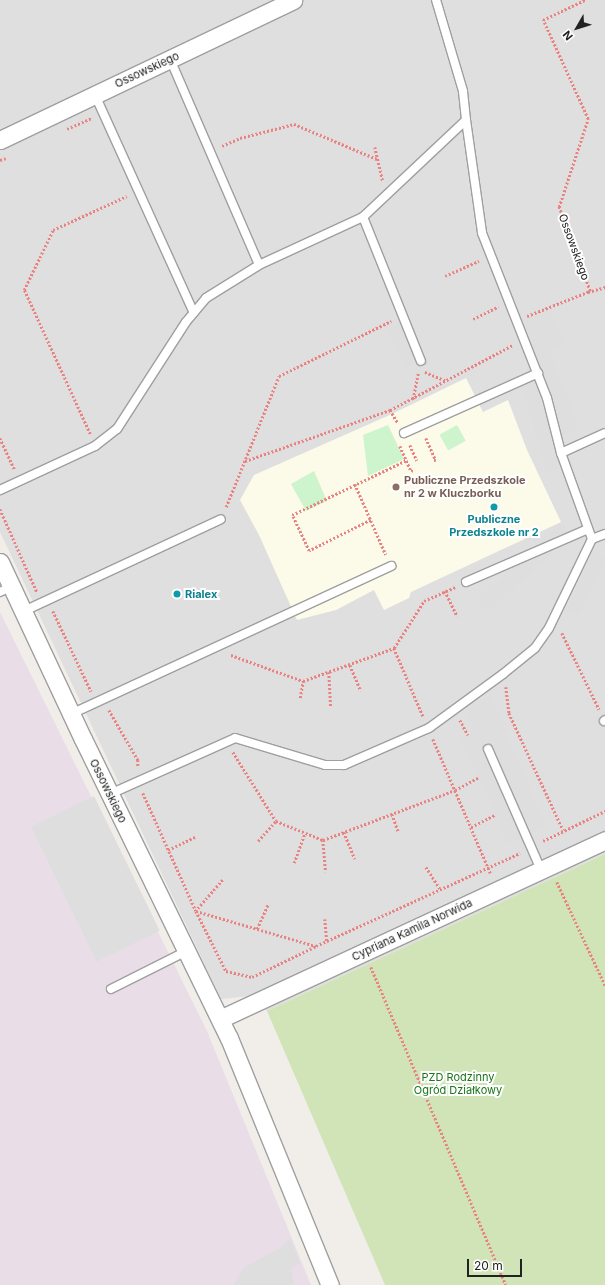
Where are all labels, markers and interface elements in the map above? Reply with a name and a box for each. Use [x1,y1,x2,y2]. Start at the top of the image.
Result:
north arrow [557,8,597,48]
text: N [560,28,576,43]
street label: Ossowskiego [113,49,181,91]
street label: Ossowskiego [556,212,592,282]
place label: Publiczne Przedszkole nr 2 w Kluczborku [404,474,525,500]
marker: Publiczne Przedszkole nr 2 w Kluczborku [391,482,401,492]
marker: Publiczne Przedszkole nr 2 [489,502,499,512]
place label: Publiczne Przedszkole nr 2 [449,513,539,539]
place label: Rialex [185,587,217,601]
marker: Rialex [172,589,182,599]
street label: Ossowskiego [87,757,129,825]
street label: Cypriana Kamila Norwida [350,896,474,964]
park label: PZD Rodzinny Ogród Działkowy [414,1071,502,1097]
scale bar [469,1251,524,1277]
text: 20 m [474,1258,503,1273]

